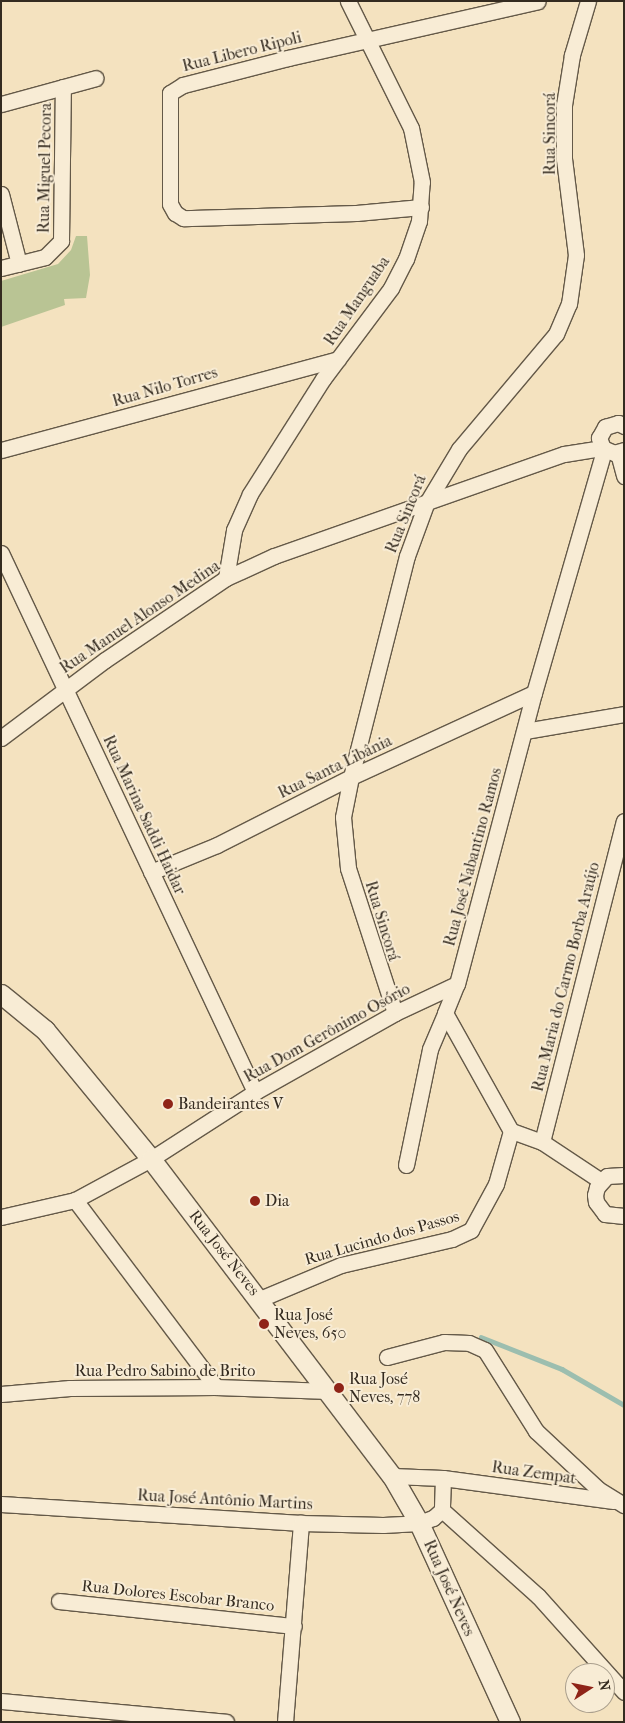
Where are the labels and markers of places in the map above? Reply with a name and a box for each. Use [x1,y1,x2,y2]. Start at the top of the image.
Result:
place label: Bandeirantes V [178,1094,283,1114]
marker: Bandeirantes V [162,1098,174,1110]
place label: Dia [265,1191,289,1211]
marker: Dia [249,1195,261,1207]
place label: Rua José Neves, 650 [274,1305,346,1343]
marker: Rua José Neves, 650 [258,1318,270,1330]
place label: Rua José Neves, 778 [349,1369,420,1407]
marker: Rua José Neves, 778 [333,1382,345,1394]

